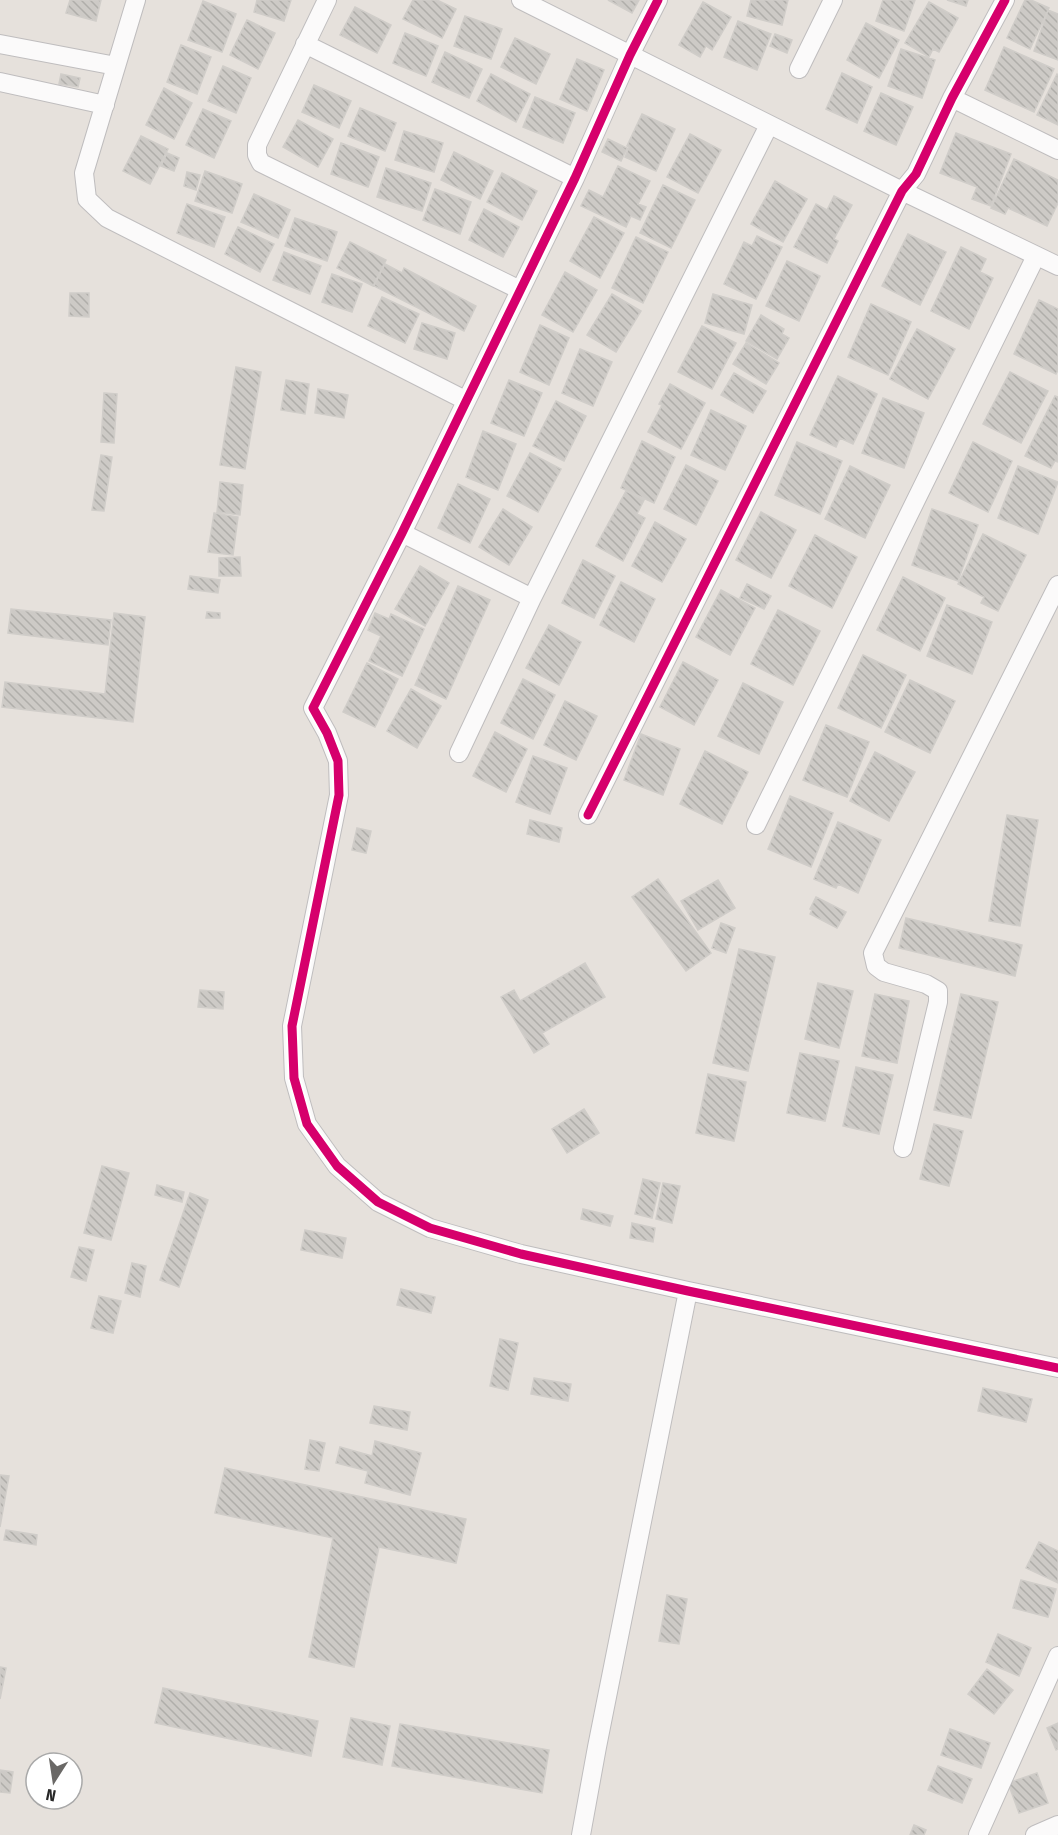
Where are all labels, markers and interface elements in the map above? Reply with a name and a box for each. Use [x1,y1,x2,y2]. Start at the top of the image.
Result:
north arrow [24,1751,84,1811]
text: N [44,1785,58,1805]

